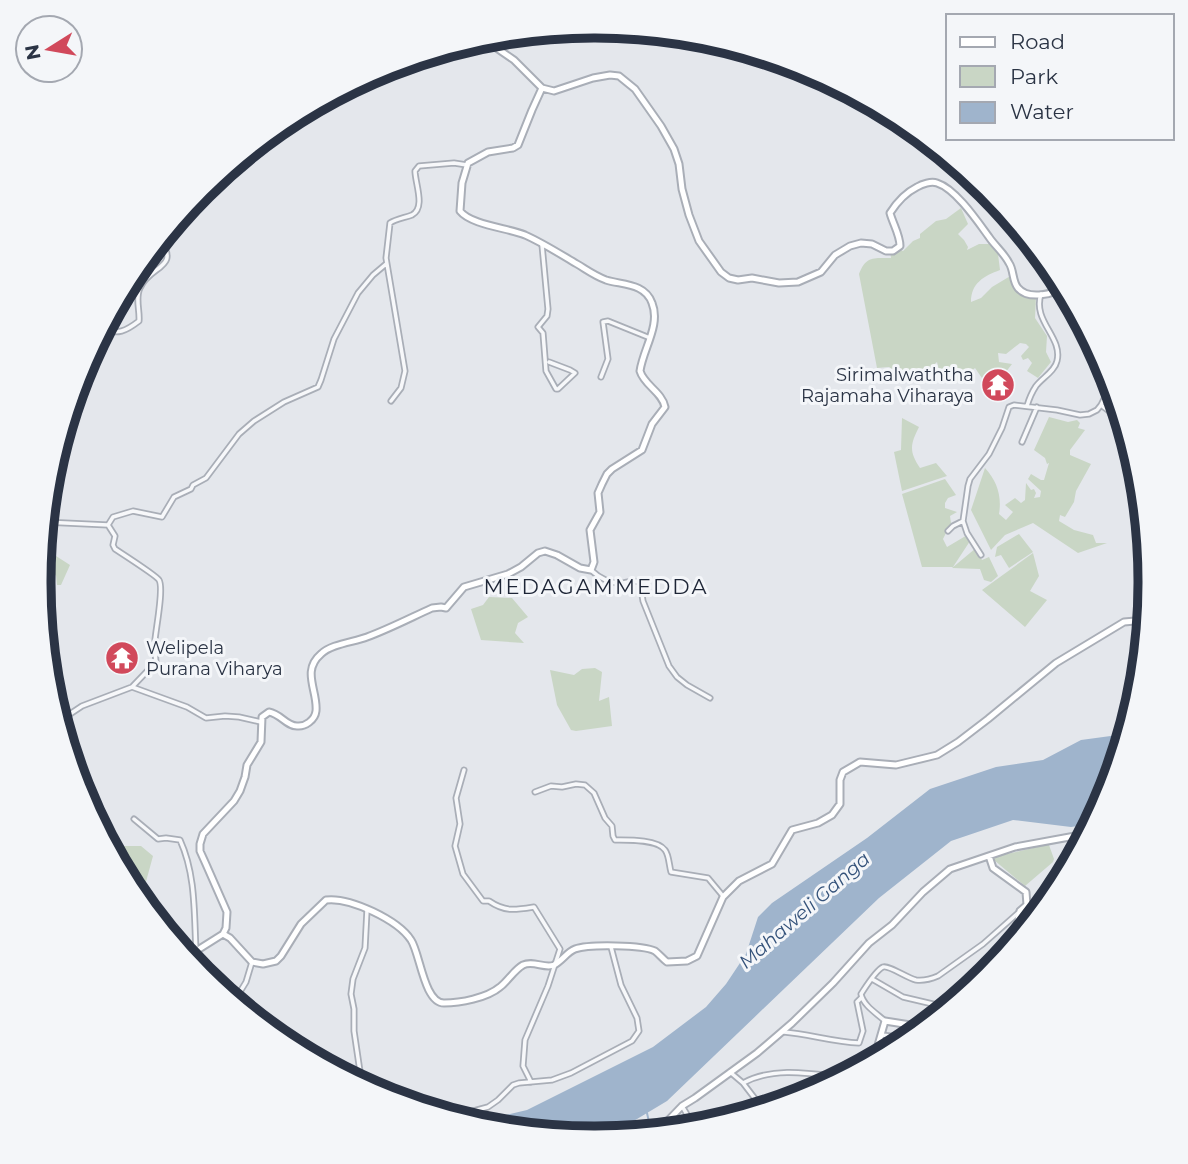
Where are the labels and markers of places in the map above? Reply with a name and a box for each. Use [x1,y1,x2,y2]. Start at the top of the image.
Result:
place label: Sirimalwaththa Rajamaha Viharaya [801,364,974,407]
temple icon: Sirimalwaththa Rajamaha Viharaya [979,366,1017,404]
place label: Welipela Purana Viharya [146,637,283,680]
temple icon: Welipela Purana Viharya [103,639,141,677]

